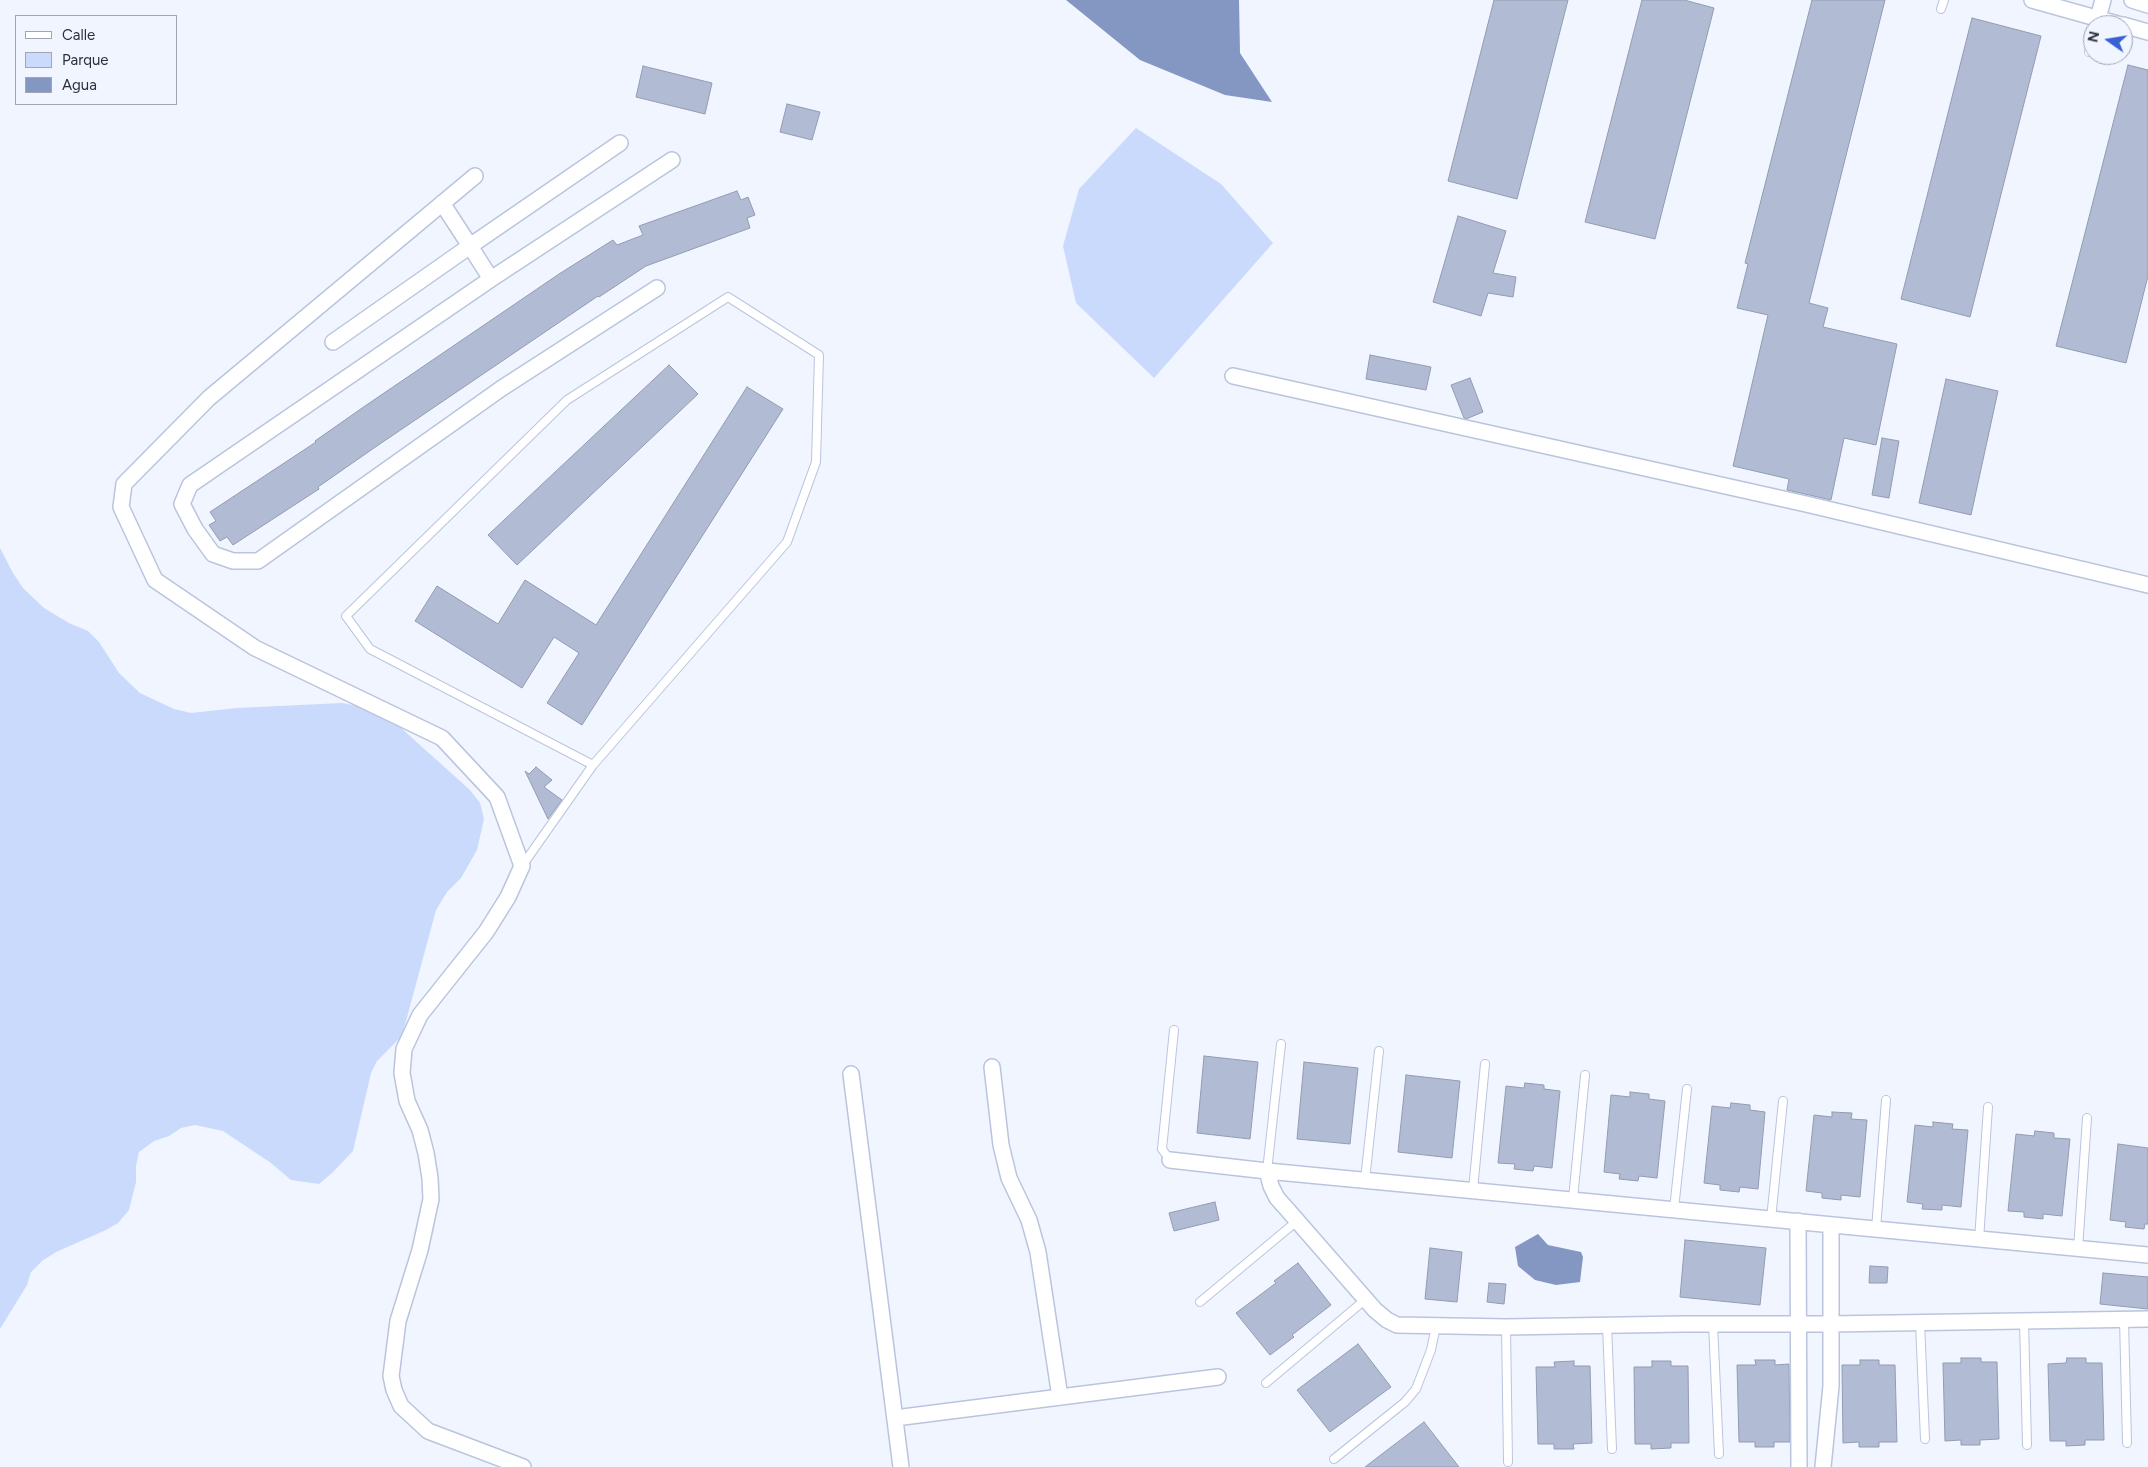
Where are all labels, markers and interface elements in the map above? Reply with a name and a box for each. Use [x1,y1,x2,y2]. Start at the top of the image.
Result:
legend [15,15,178,105]
north arrow [2083,15,2133,65]
text: Calle [62,26,95,44]
text: N [2084,30,2103,44]
text: Parque [62,51,109,69]
text: Agua [62,76,97,94]

